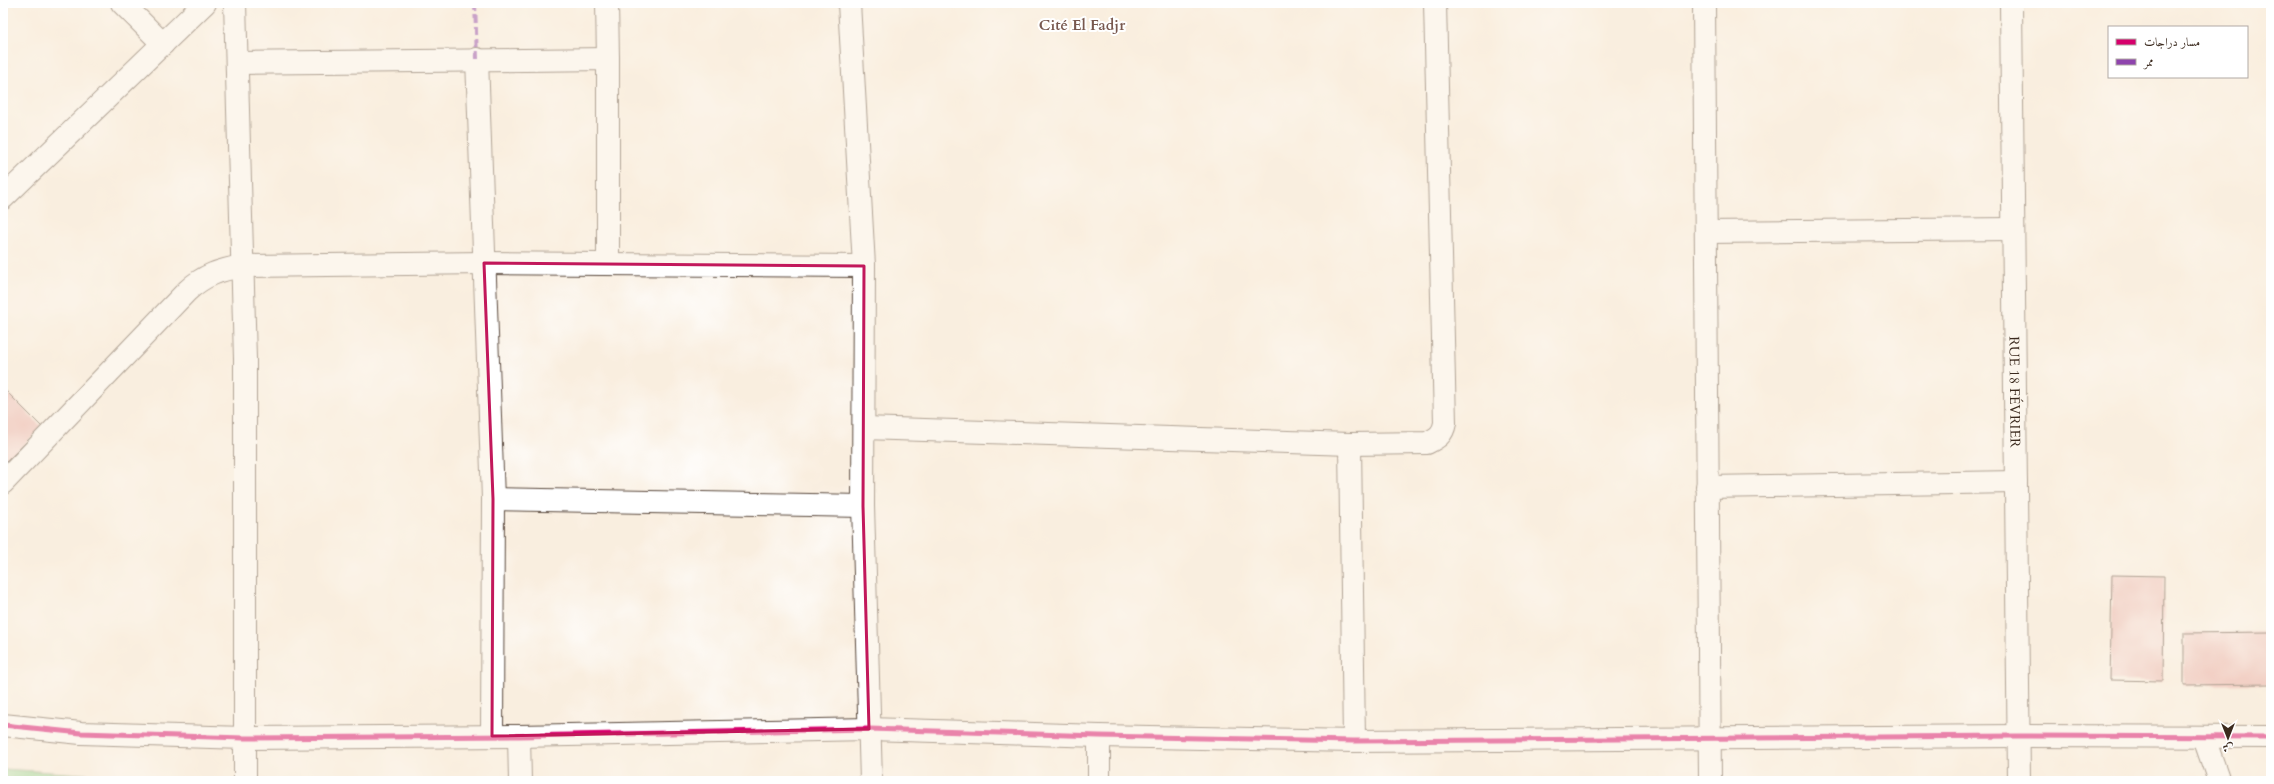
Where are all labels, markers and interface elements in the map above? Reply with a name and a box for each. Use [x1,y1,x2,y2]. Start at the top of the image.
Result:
district label: Cité El Fadjr [1039,15,1126,35]
legend [2108,26,2248,78]
text: مسار دراجات [2144,34,2200,50]
text: ممر [2142,54,2154,70]
street label: RUE 18 FÉVRIER [2005,336,2025,448]
north arrow [2208,718,2248,758]
text: ش [2222,740,2233,755]

